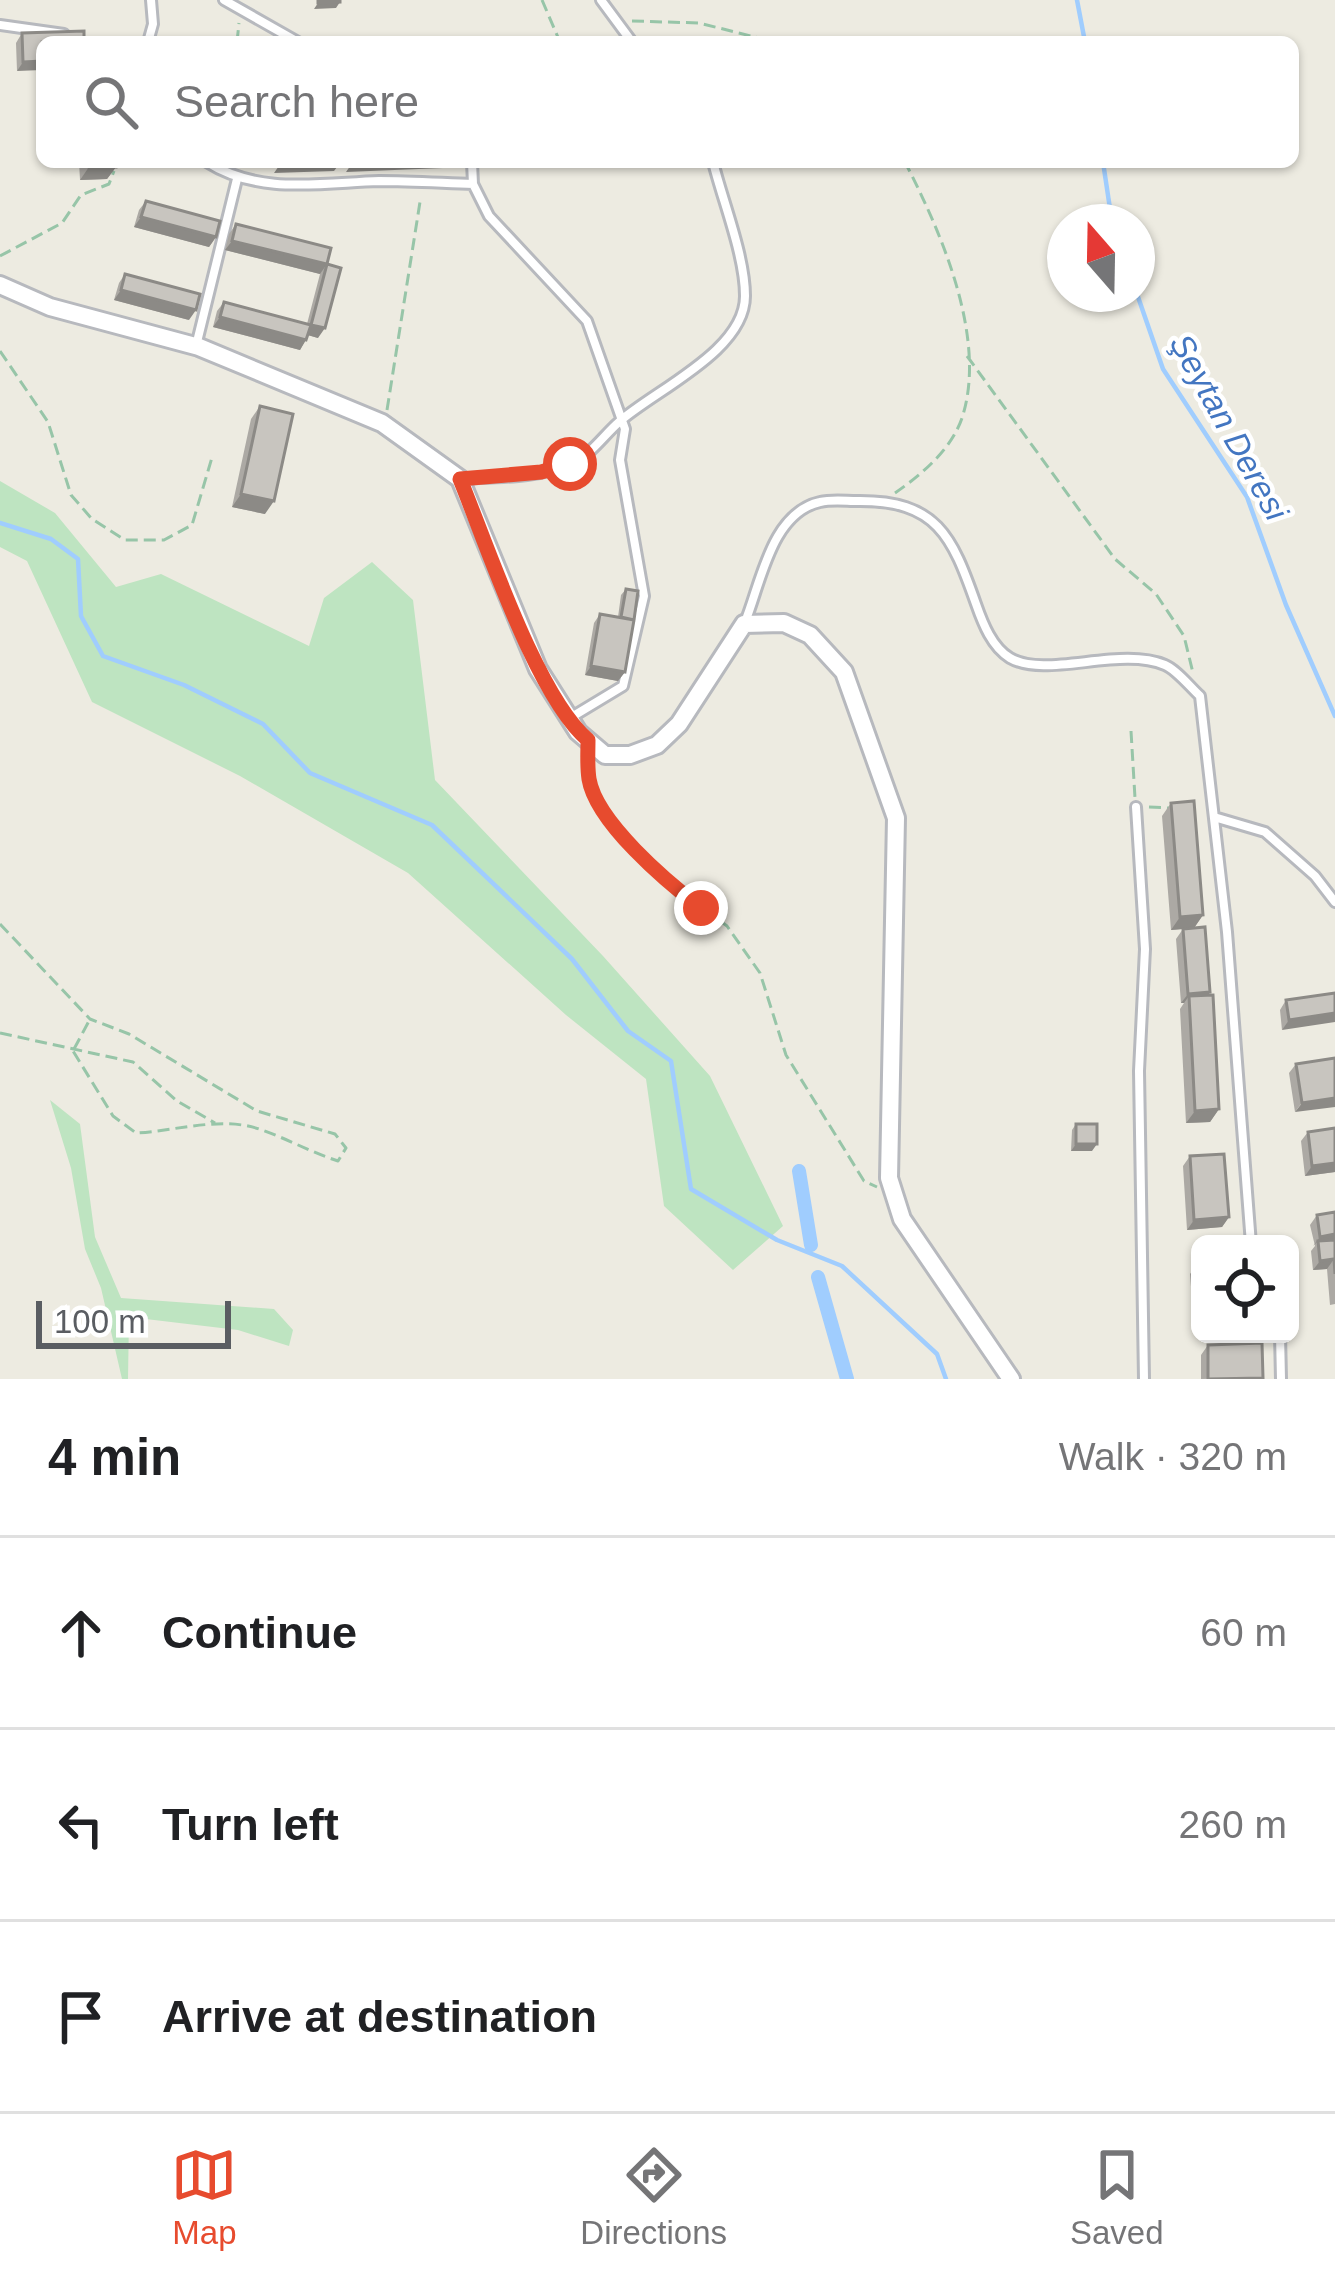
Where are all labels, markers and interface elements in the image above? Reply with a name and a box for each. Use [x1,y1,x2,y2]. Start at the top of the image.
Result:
search box [36,36,1299,168]
icon: search [78,69,144,135]
text: Search here [174,76,419,127]
north arrow [1047,204,1155,312]
water label: Şeytan Deresi [1163,327,1296,528]
route start [543,437,597,491]
route end [674,881,728,935]
map controls [1191,1235,1299,1343]
button: locate [1191,1235,1299,1343]
scale bar [36,1295,231,1348]
text: 100 m [54,1303,146,1340]
text: 4 min [48,1429,181,1486]
text: Walk · 320 m [1059,1435,1287,1478]
icon: ahead [48,1600,114,1666]
text: Continue [162,1607,357,1658]
text: 60 m [1200,1611,1287,1654]
icon: left [48,1792,114,1858]
text: Turn left [162,1799,339,1850]
text: 260 m [1179,1803,1287,1846]
icon: arrive [48,1984,114,2050]
text: Arrive at destination [162,1991,597,2042]
tab: Map [171,2142,237,2252]
tab: Directions [580,2142,727,2252]
tab: Saved [1070,2142,1164,2252]

